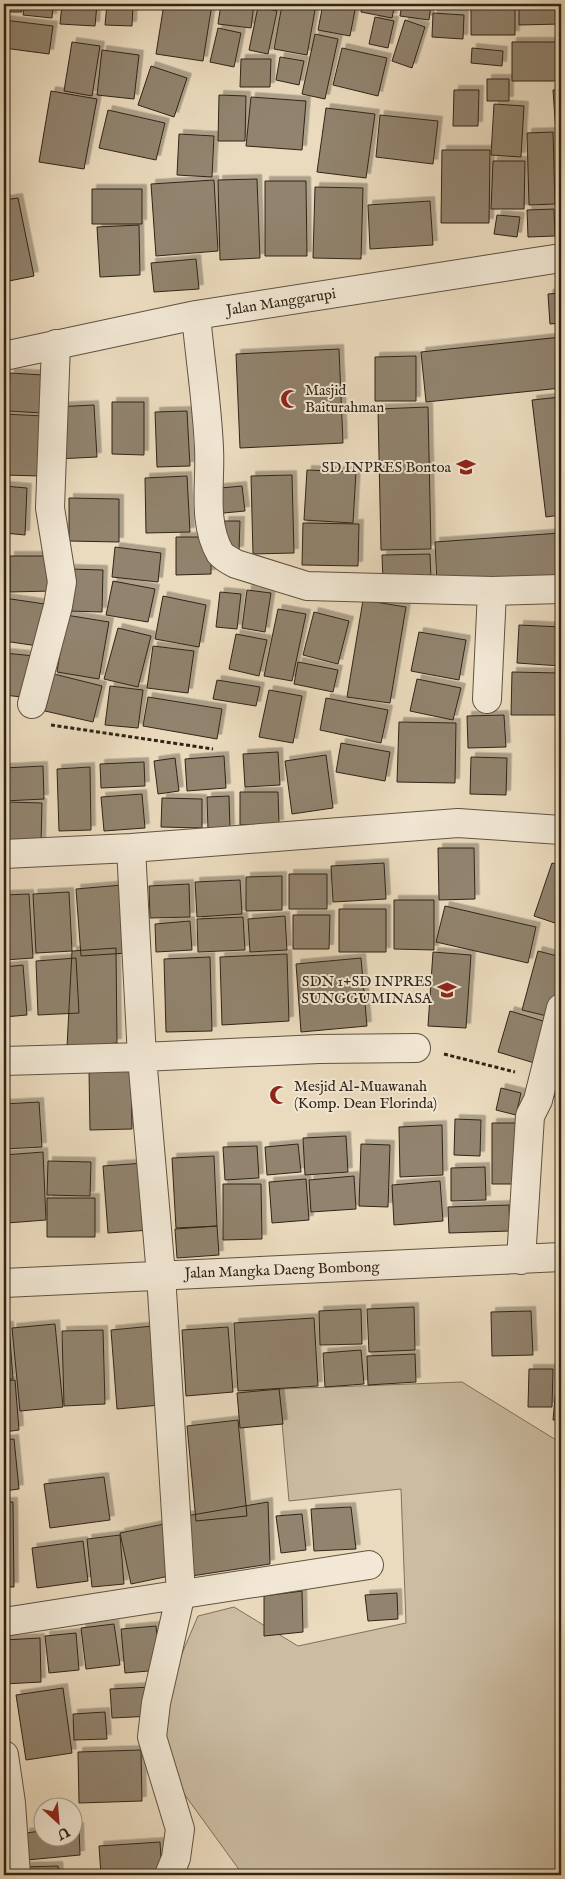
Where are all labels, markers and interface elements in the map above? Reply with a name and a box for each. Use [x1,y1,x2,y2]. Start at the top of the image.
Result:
street label: Jalan Manggarupi [223,284,337,320]
place label: Masjid Baiturahman [305,381,384,417]
mosque icon: Masjid Baiturahman [279,388,301,410]
school or university icon: SD INPRES Bontoa [455,456,477,478]
place label: SD INPRES Bontoa [322,458,452,477]
place label: SDN 1+SD INPRES SUNGGUMINASA [301,972,433,1008]
school or university icon: SDN 1+SD INPRES SUNGGUMINASA [436,979,458,1001]
place label: Mesjid Al-Muawanah (Komp. Dean Florinda) [294,1077,437,1113]
mosque icon: Mesjid Al-Muawanah (Komp. Dean Florinda) [268,1084,290,1106]
street label: Jalan Mangka Daeng Bombong [182,1257,381,1283]
north arrow [32,1796,82,1846]
text: U [53,1822,73,1844]

